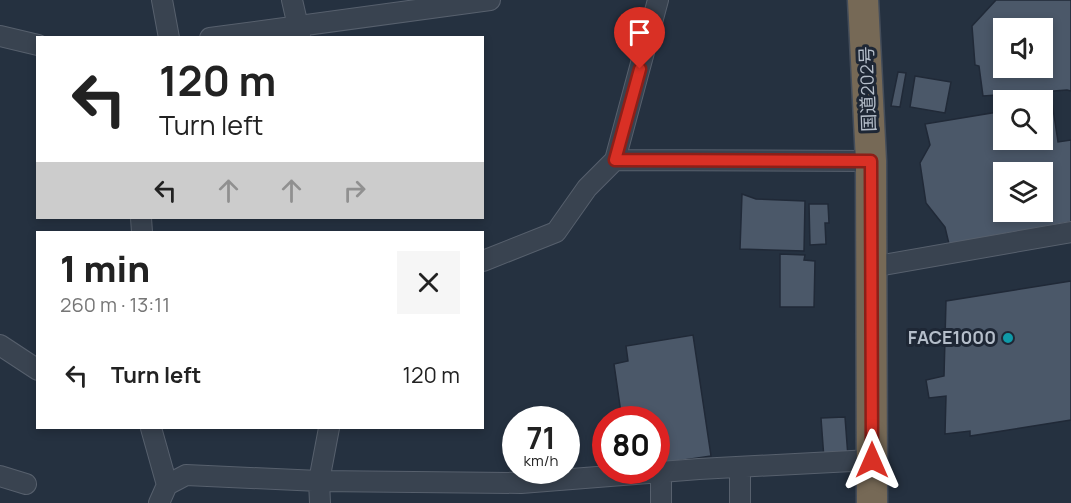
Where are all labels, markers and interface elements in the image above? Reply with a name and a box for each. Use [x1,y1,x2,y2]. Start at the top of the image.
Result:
pin [614,7,665,69]
icon: arrive [623,16,656,49]
map controls [993,18,1053,222]
button: sound [993,18,1053,78]
street label: 国道202号 [854,46,880,132]
text: 120 m [159,51,276,109]
icon: left [60,60,138,138]
button: search [993,90,1053,150]
text: Turn left [159,106,263,143]
button: layers [993,162,1053,222]
icon: left [149,174,182,207]
icon: ahead [212,174,245,207]
icon: ahead [275,174,308,207]
icon: right [338,174,371,207]
text: 1 min [60,244,150,293]
button: close [397,251,460,314]
text: 260 m · 13:11 [60,291,170,318]
place label: FACE1000 [908,325,996,349]
marker: FACE1000 [1001,331,1015,345]
icon: left [60,359,93,392]
text: Turn left [111,360,201,390]
text: 120 m [402,360,460,390]
speed limit sign: 80 [592,406,670,484]
text: 71 [526,417,556,458]
position arrow [840,428,904,492]
text: km/h [524,450,558,471]

